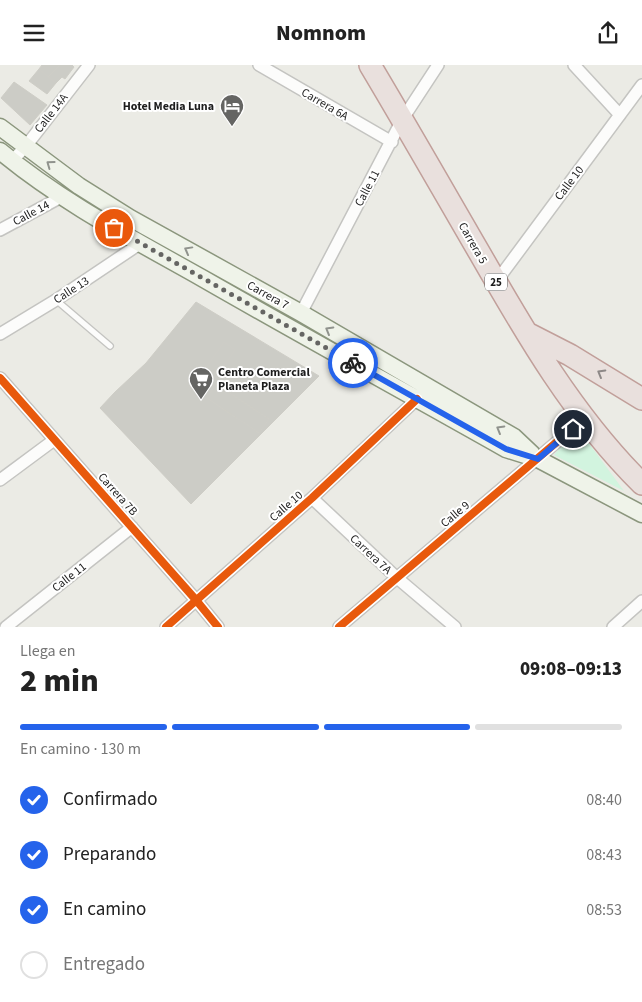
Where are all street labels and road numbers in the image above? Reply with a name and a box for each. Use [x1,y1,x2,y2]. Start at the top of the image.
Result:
street label: Carrera 6A [298,84,352,125]
street label: Calle 14A [31,90,72,137]
street label: Calle 10 [551,162,588,204]
street label: Calle 11 [351,167,384,210]
street label: Calle 14 [10,197,53,230]
street label: Carrera 5 [454,219,491,267]
street label: Calle 13 [50,273,92,308]
road number: 25 [485,273,507,291]
street label: Carrera 7 [244,277,292,314]
street label: Carrera 7B [94,469,141,520]
street label: Calle 10 [266,487,307,526]
street label: Calle 9 [437,497,474,532]
street label: Carrera 7A [346,530,396,579]
street label: Calle 11 [49,559,90,596]

